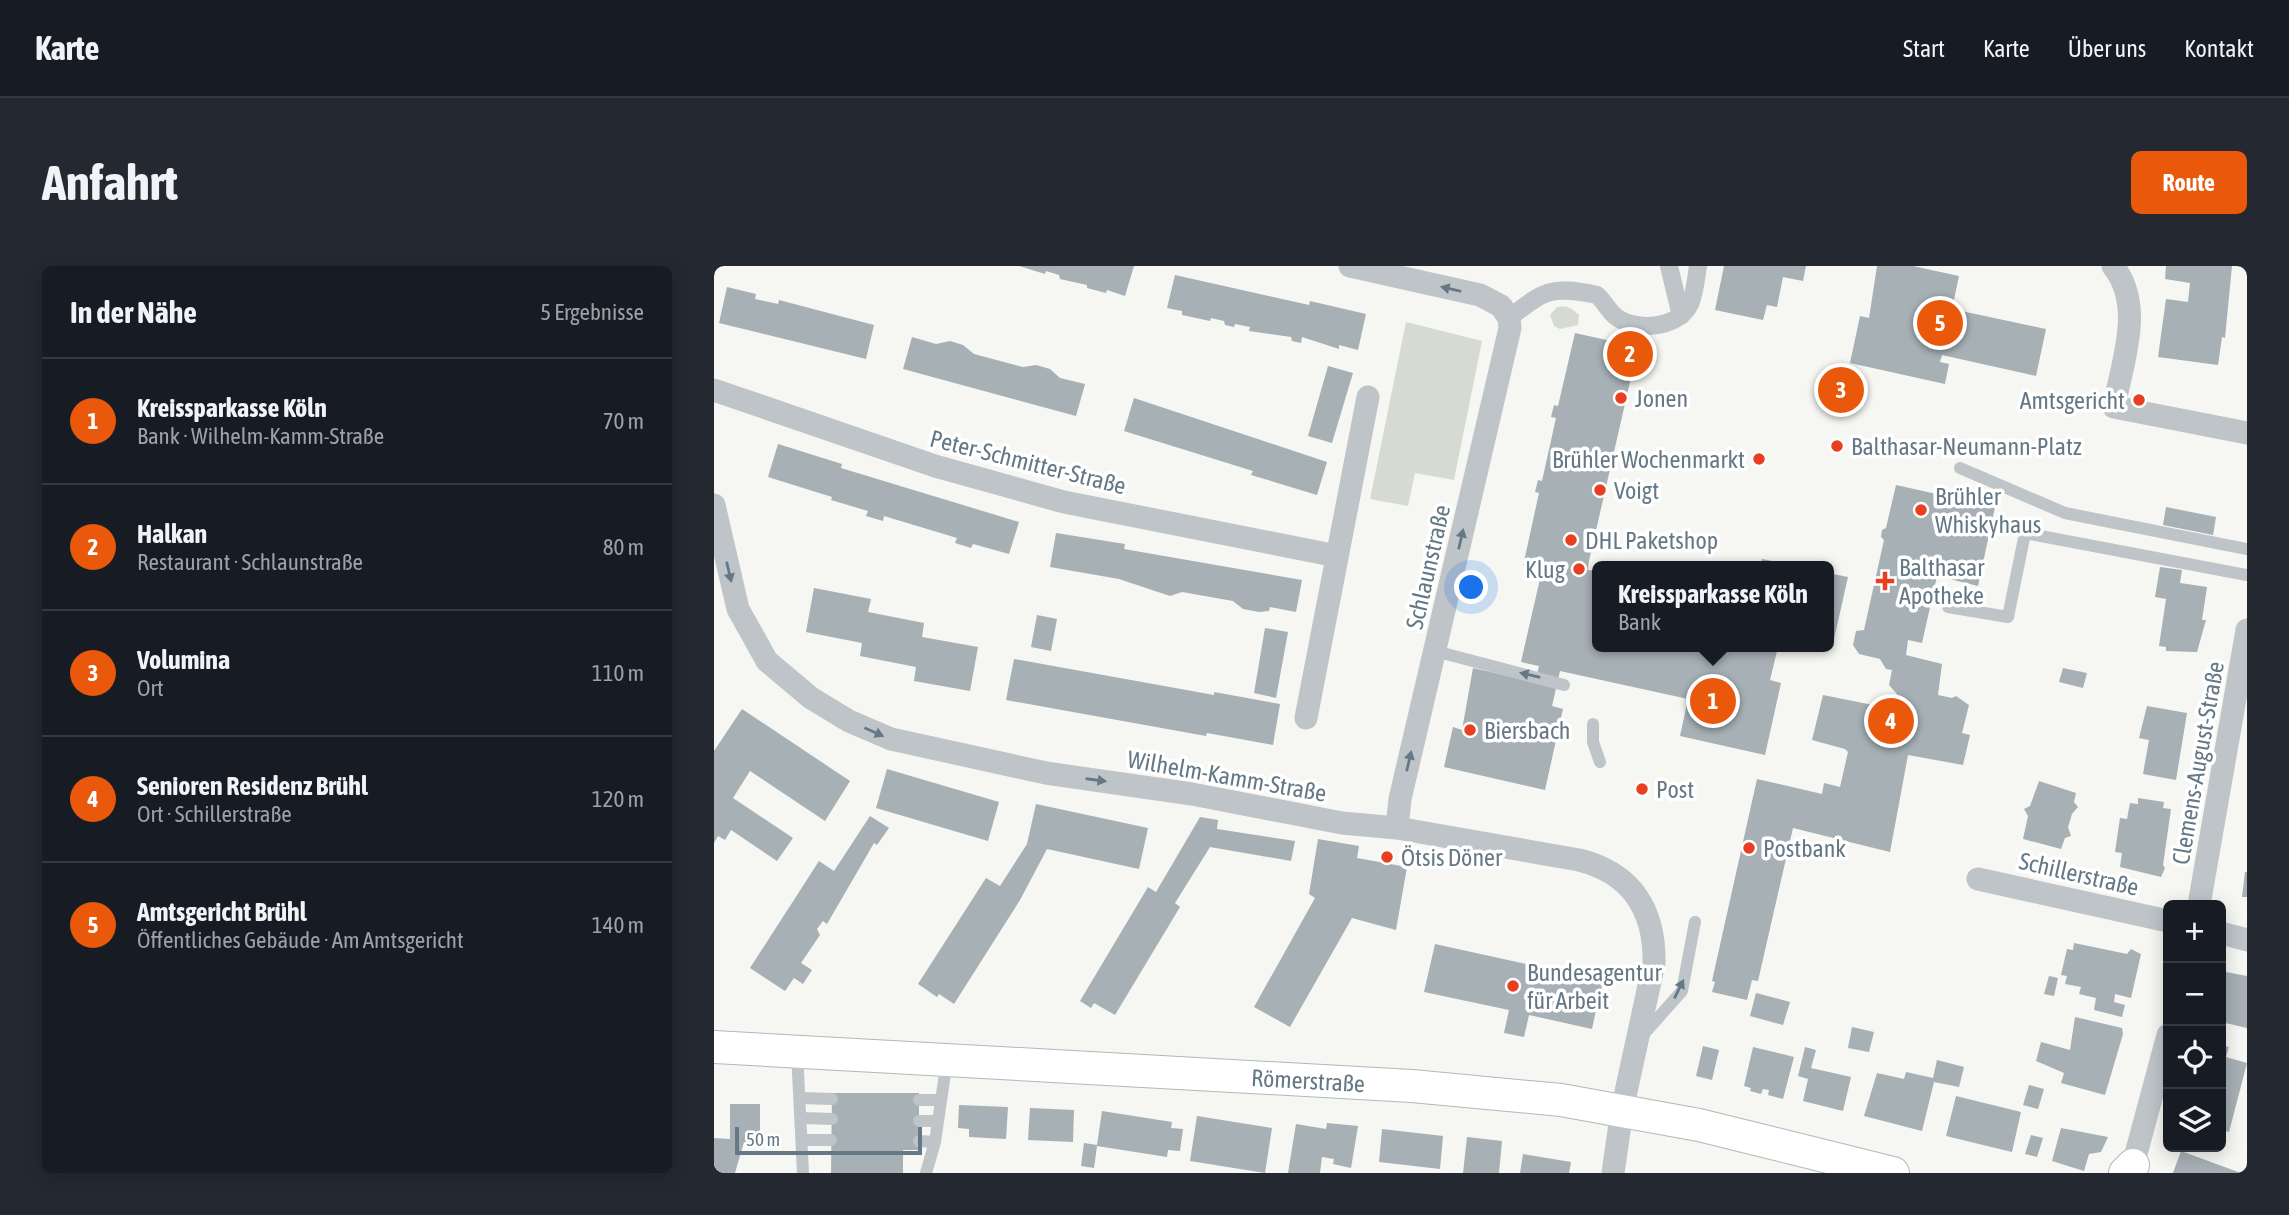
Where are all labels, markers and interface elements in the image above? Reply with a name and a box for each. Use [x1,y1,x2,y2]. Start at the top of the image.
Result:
text: Karte [35,29,99,67]
text: Start [1903,35,1945,62]
text: Karte [1983,35,2030,62]
text: Über uns [2068,35,2146,62]
text: Kontakt [2184,35,2254,62]
button: Route [2131,151,2247,214]
text: Anfahrt [42,154,178,210]
one-way arrow [1440,283,1462,294]
text: In der Nähe [70,295,197,329]
pin: 5 [1917,297,1963,349]
text: 5 Ergebnisse [540,299,644,325]
pin: 2 [1607,328,1653,380]
pin: 3 [1818,364,1864,416]
place label: Jonen [1635,385,1688,412]
place label: Amtsgericht [2020,387,2125,414]
marker: Jonen [1613,390,1629,406]
marker: Amtsgericht [2131,392,2147,408]
text: Kreissparkasse Köln [137,393,327,423]
text: 1 [88,408,98,434]
text: 70 m [603,408,644,434]
text: Bank · Wilhelm-Kamm-Straße [137,423,384,449]
street label: Peter-Schmitter-Straße [927,425,1129,499]
place label: Balthasar-Neumann-Platz [1851,433,2082,460]
marker: Balthasar-Neumann-Platz [1829,438,1845,454]
place label: Brühler Wochenmarkt [1552,446,1745,473]
marker: Brühler Wochenmarkt [1751,451,1767,467]
place label: Voigt [1614,477,1659,504]
marker: Voigt [1592,482,1608,498]
place label: Brühler Whiskyhaus [1935,483,2041,538]
street label: Schlaunstraße [1401,502,1455,632]
marker: Brühler Whiskyhaus [1913,502,1929,518]
text: Halkan [137,519,207,549]
place label: DHL Paketshop [1585,527,1718,554]
one-way arrow [1455,528,1466,550]
marker: DHL Paketshop [1563,532,1579,548]
text: 2 [88,534,98,560]
text: 80 m [603,534,644,560]
text: Restaurant · Schlaunstraße [137,549,363,575]
place label: Balthasar Apotheke [1899,554,1985,609]
place label: Klug [1525,556,1566,583]
one-way arrow [724,561,735,583]
marker: Klug [1571,561,1587,577]
popup [1592,561,1834,652]
your location [1454,570,1488,604]
marker: Balthasar Apotheke [1877,573,1893,589]
text: Kreissparkasse Köln [1618,579,1808,609]
text: Bank [1618,609,1661,635]
text: Volumina [137,645,230,675]
street label: Clemens-August-Straße [2167,659,2229,867]
text: 3 [88,660,98,686]
text: 110 m [592,660,644,686]
one-way arrow [1519,670,1541,681]
text: Ort [137,675,164,701]
pin: 1 [1690,675,1736,727]
pin: 4 [1868,695,1914,747]
place label: Biersbach [1484,717,1570,744]
marker: Biersbach [1462,722,1478,738]
one-way arrow [864,726,884,738]
street label: Wilhelm-Kamm-Straße [1125,745,1329,807]
one-way arrow [1404,750,1415,772]
text: Senioren Residenz Brühl [137,771,368,801]
one-way arrow [1085,775,1107,786]
place label: Post [1656,776,1694,803]
marker: Post [1634,781,1650,797]
text: 4 [88,786,98,812]
text: 120 m [592,786,644,812]
text: Ort · Schillerstraße [137,801,292,827]
place label: Postbank [1763,835,1846,862]
marker: Postbank [1741,840,1757,856]
place label: Ötsis Döner [1401,844,1503,871]
street label: Schillerstraße [2017,847,2141,901]
marker: Ötsis Döner [1379,849,1395,865]
text: Amtsgericht Brühl [137,897,307,927]
map controls [2163,900,2226,1152]
button: + [2163,900,2226,963]
text: 5 [88,912,98,938]
text: 140 m [592,912,644,938]
text: Öffentliches Gebäude · Am Amtsgericht [137,927,464,953]
place label: Bundesagentur für Arbeit [1527,959,1662,1014]
button: − [2163,963,2226,1026]
marker: Bundesagentur für Arbeit [1505,978,1521,994]
one-way arrow [1673,979,1685,1000]
button: locate [2163,1026,2226,1089]
street label: Römerstraße [1250,1064,1366,1097]
button: layers [2163,1089,2226,1152]
scale bar [735,1124,922,1156]
text: 50 m [746,1128,780,1150]

